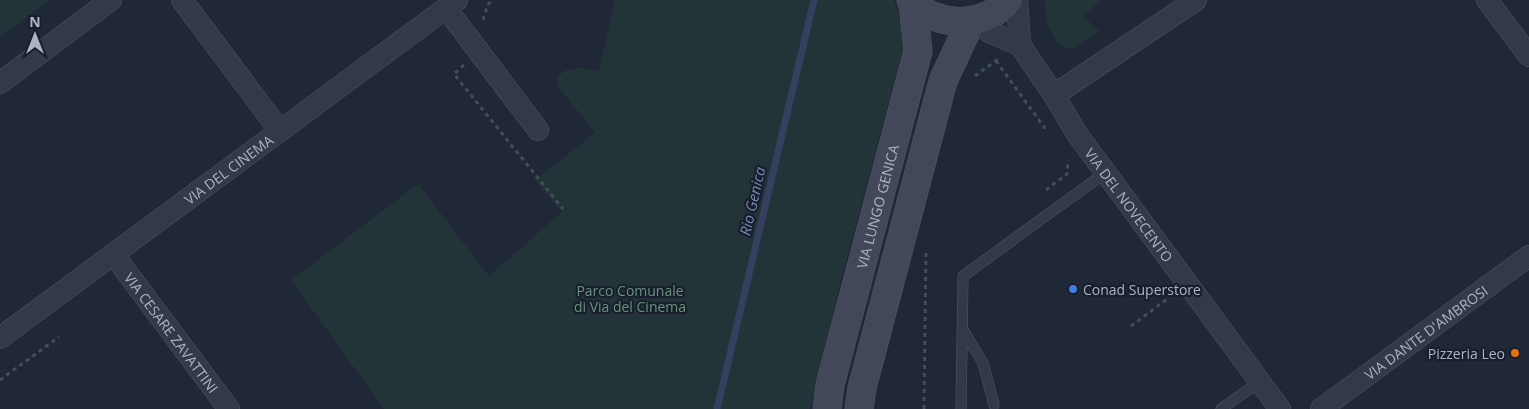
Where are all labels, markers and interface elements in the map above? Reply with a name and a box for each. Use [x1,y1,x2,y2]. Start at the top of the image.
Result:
north arrow [10,10,60,60]
text: N [29,12,41,31]
street label: VIA DEL CINEMA [180,130,277,208]
street label: VIA LUNGO GENICA [852,142,903,270]
street label: VIA DEL NOVECENTO [1081,144,1178,266]
water label: Rio Genica [734,164,770,237]
street label: VIA CESARE ZAVATTINI [120,268,223,397]
place label: Conad Superstore [1083,280,1201,299]
street label: VIA DANTE D'AMBROSI [1360,280,1491,384]
park label: Parco Comunale di Via del Cinema [574,281,686,316]
marker: Conad Superstore [1067,283,1079,295]
place label: Pizzeria Leo [1428,344,1505,363]
marker: Pizzeria Leo [1509,347,1521,359]

